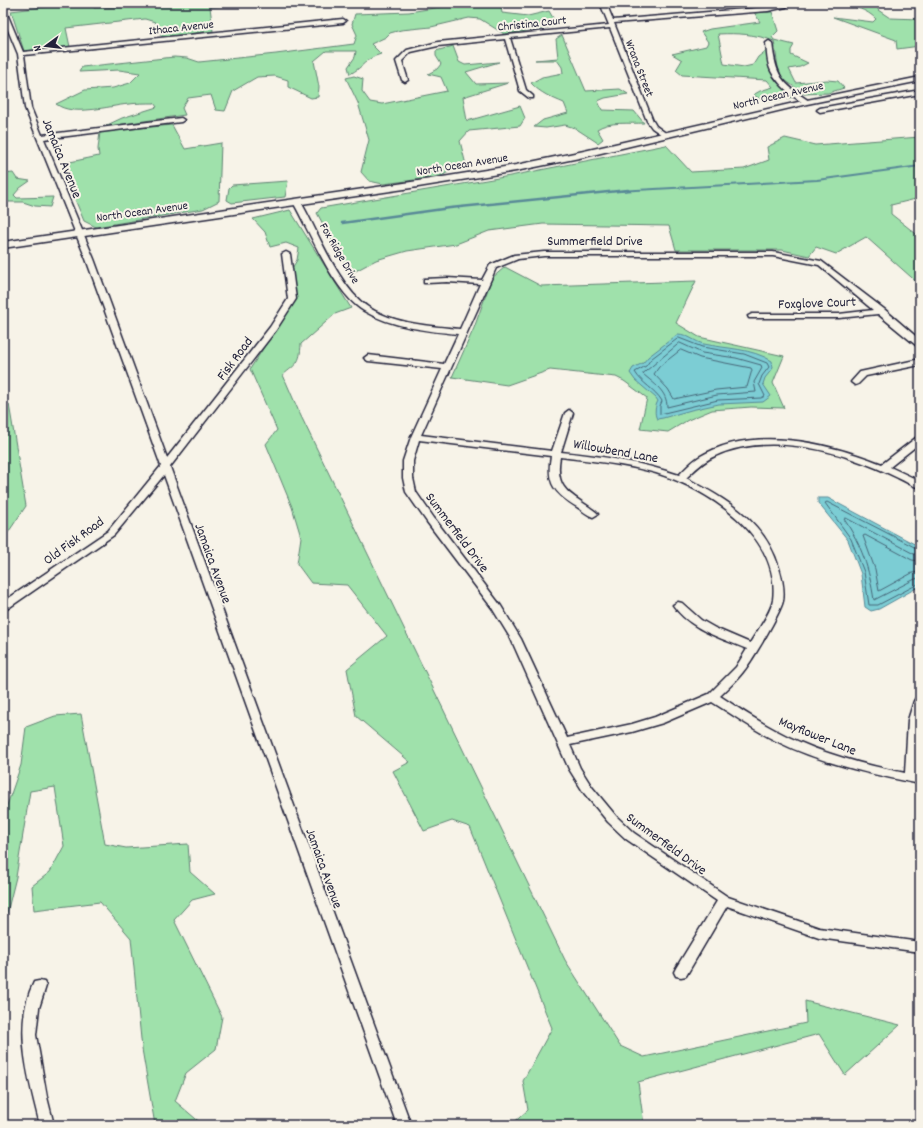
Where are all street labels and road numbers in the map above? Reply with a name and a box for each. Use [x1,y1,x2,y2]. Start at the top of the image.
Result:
street label: Christina Court [497,12,568,37]
street label: Ithaca Avenue [148,17,215,40]
street label: Wrana Street [620,37,657,100]
street label: North Ocean Avenue [732,78,825,115]
street label: Jamaica Avenue [36,116,86,201]
street label: North Ocean Avenue [415,150,509,181]
street label: North Ocean Avenue [95,198,189,227]
street label: Fox Ridge Drive [314,220,363,287]
street label: Summerfield Drive [547,232,643,252]
street label: Foxglove Court [778,293,856,315]
street label: Fisk Road [213,333,259,385]
street label: Willowbend Lane [572,435,660,469]
street label: Summerfield Drive [420,489,493,577]
street label: Old Fisk Road [40,513,109,571]
street label: Jamaica Avenue [188,521,236,607]
street label: Mayflower Lane [775,712,859,762]
street label: Summerfield Drive [621,808,710,881]
street label: Jamaica Avenue [299,826,347,912]

